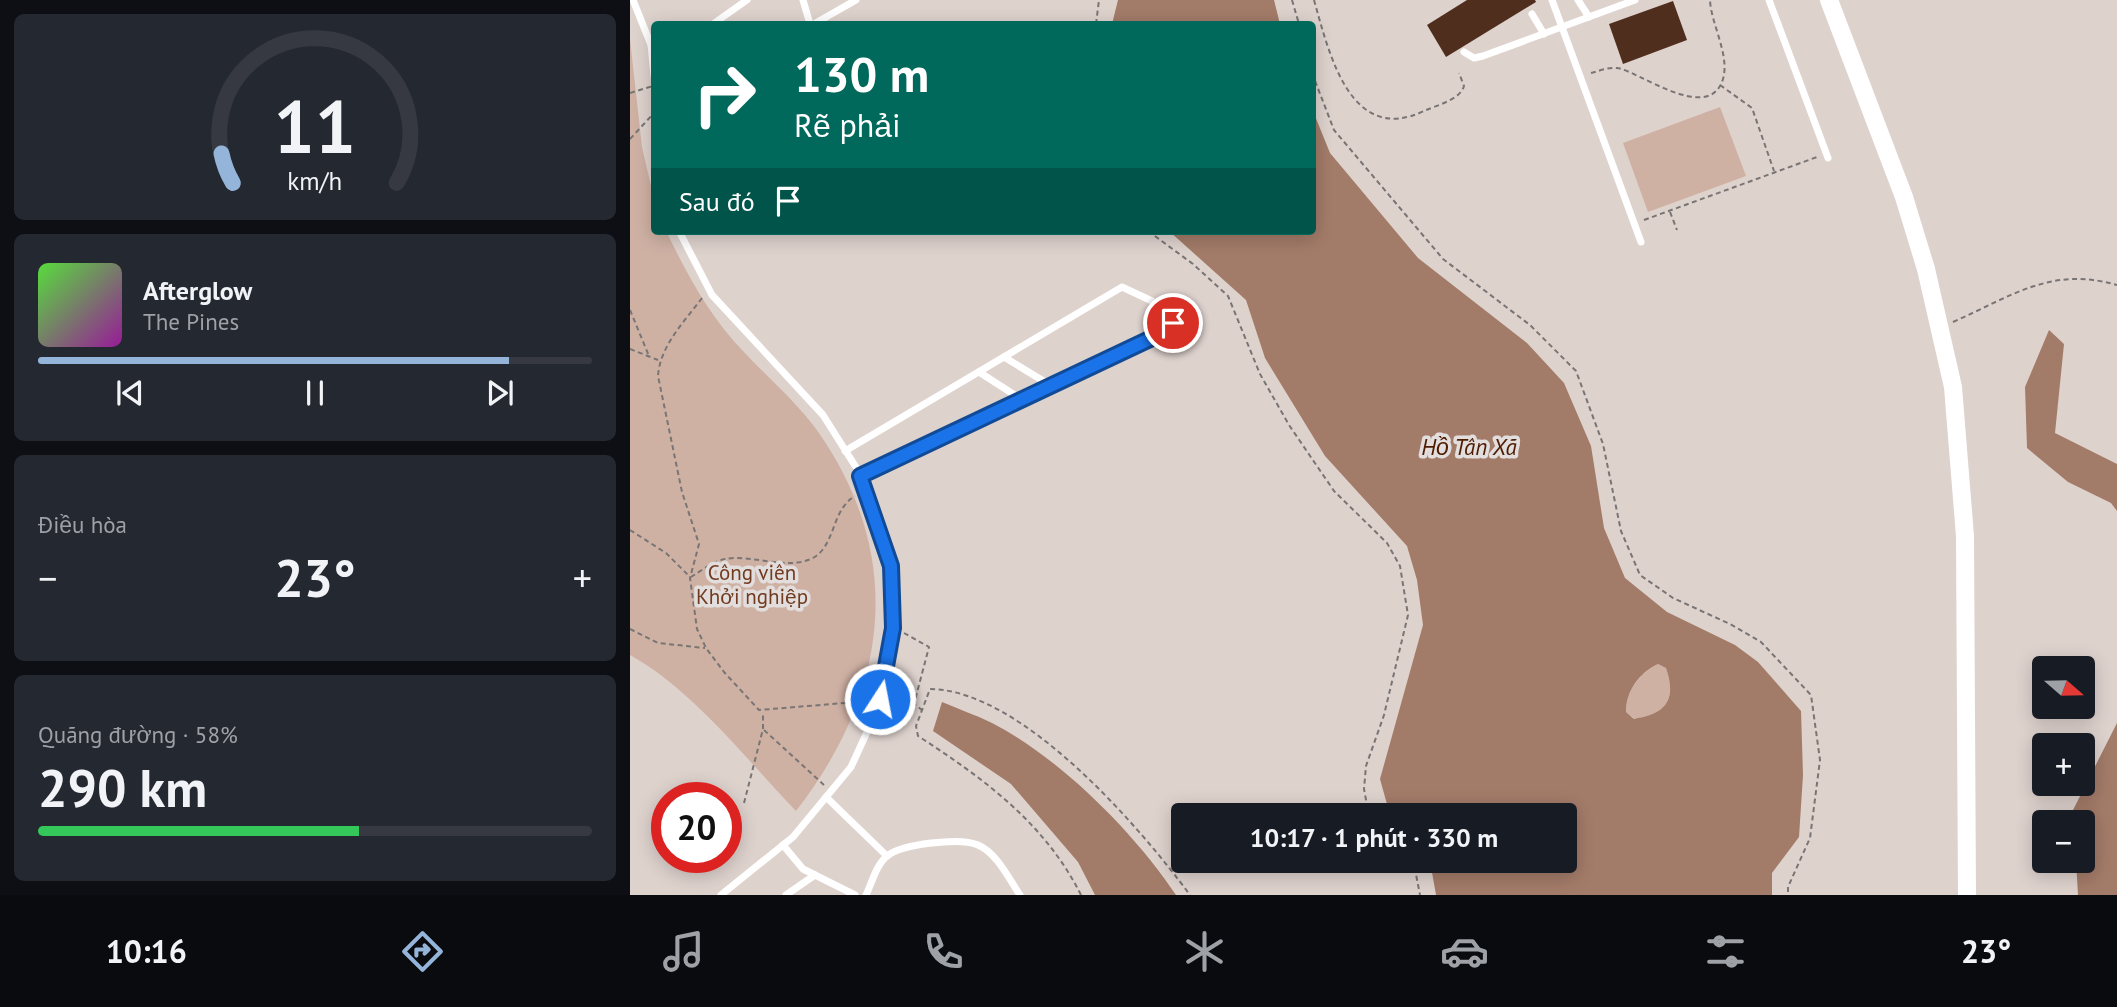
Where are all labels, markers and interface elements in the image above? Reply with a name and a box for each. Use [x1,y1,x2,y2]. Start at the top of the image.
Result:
text: 130 m [794,42,929,106]
icon: right [679,49,770,140]
text: 11 [274,80,356,174]
text: Rẽ phải [794,104,901,146]
text: km/h [288,165,342,197]
icon: arrive [769,182,807,220]
text: Sau đó [679,185,755,218]
text: Afterglow [143,274,252,307]
pin [1143,293,1203,353]
icon: arrive [1154,304,1192,342]
text: The Pines [143,307,239,336]
icon: previous [111,374,149,412]
icon: pause [296,374,334,412]
icon: next [481,374,519,412]
water label: Hồ Tân Xã [1421,432,1518,461]
text: Điều hòa [38,510,127,539]
text: 23° [274,544,356,611]
text: − [38,553,57,602]
text: + [573,553,592,602]
park label: Công viên Khởi nghiệp [696,559,808,610]
north arrow [2032,656,2095,719]
map controls [2032,656,2095,873]
position arrow [843,662,917,736]
text: Quãng đường · 58% [38,720,238,749]
button: + [2032,733,2095,796]
text: 290 km [38,754,207,821]
speed limit sign: 20 [651,782,742,873]
button: − [2032,810,2095,873]
text: 10:17 · 1 phút · 330 m [1250,821,1498,854]
icon: directions [398,927,447,976]
icon: music [659,927,708,976]
icon: phone [919,927,968,976]
icon: climate [1180,927,1229,976]
icon: car [1440,927,1489,976]
icon: filters [1701,927,1750,976]
text: 10:16 [106,930,187,972]
text: 23° [1961,930,2011,972]

